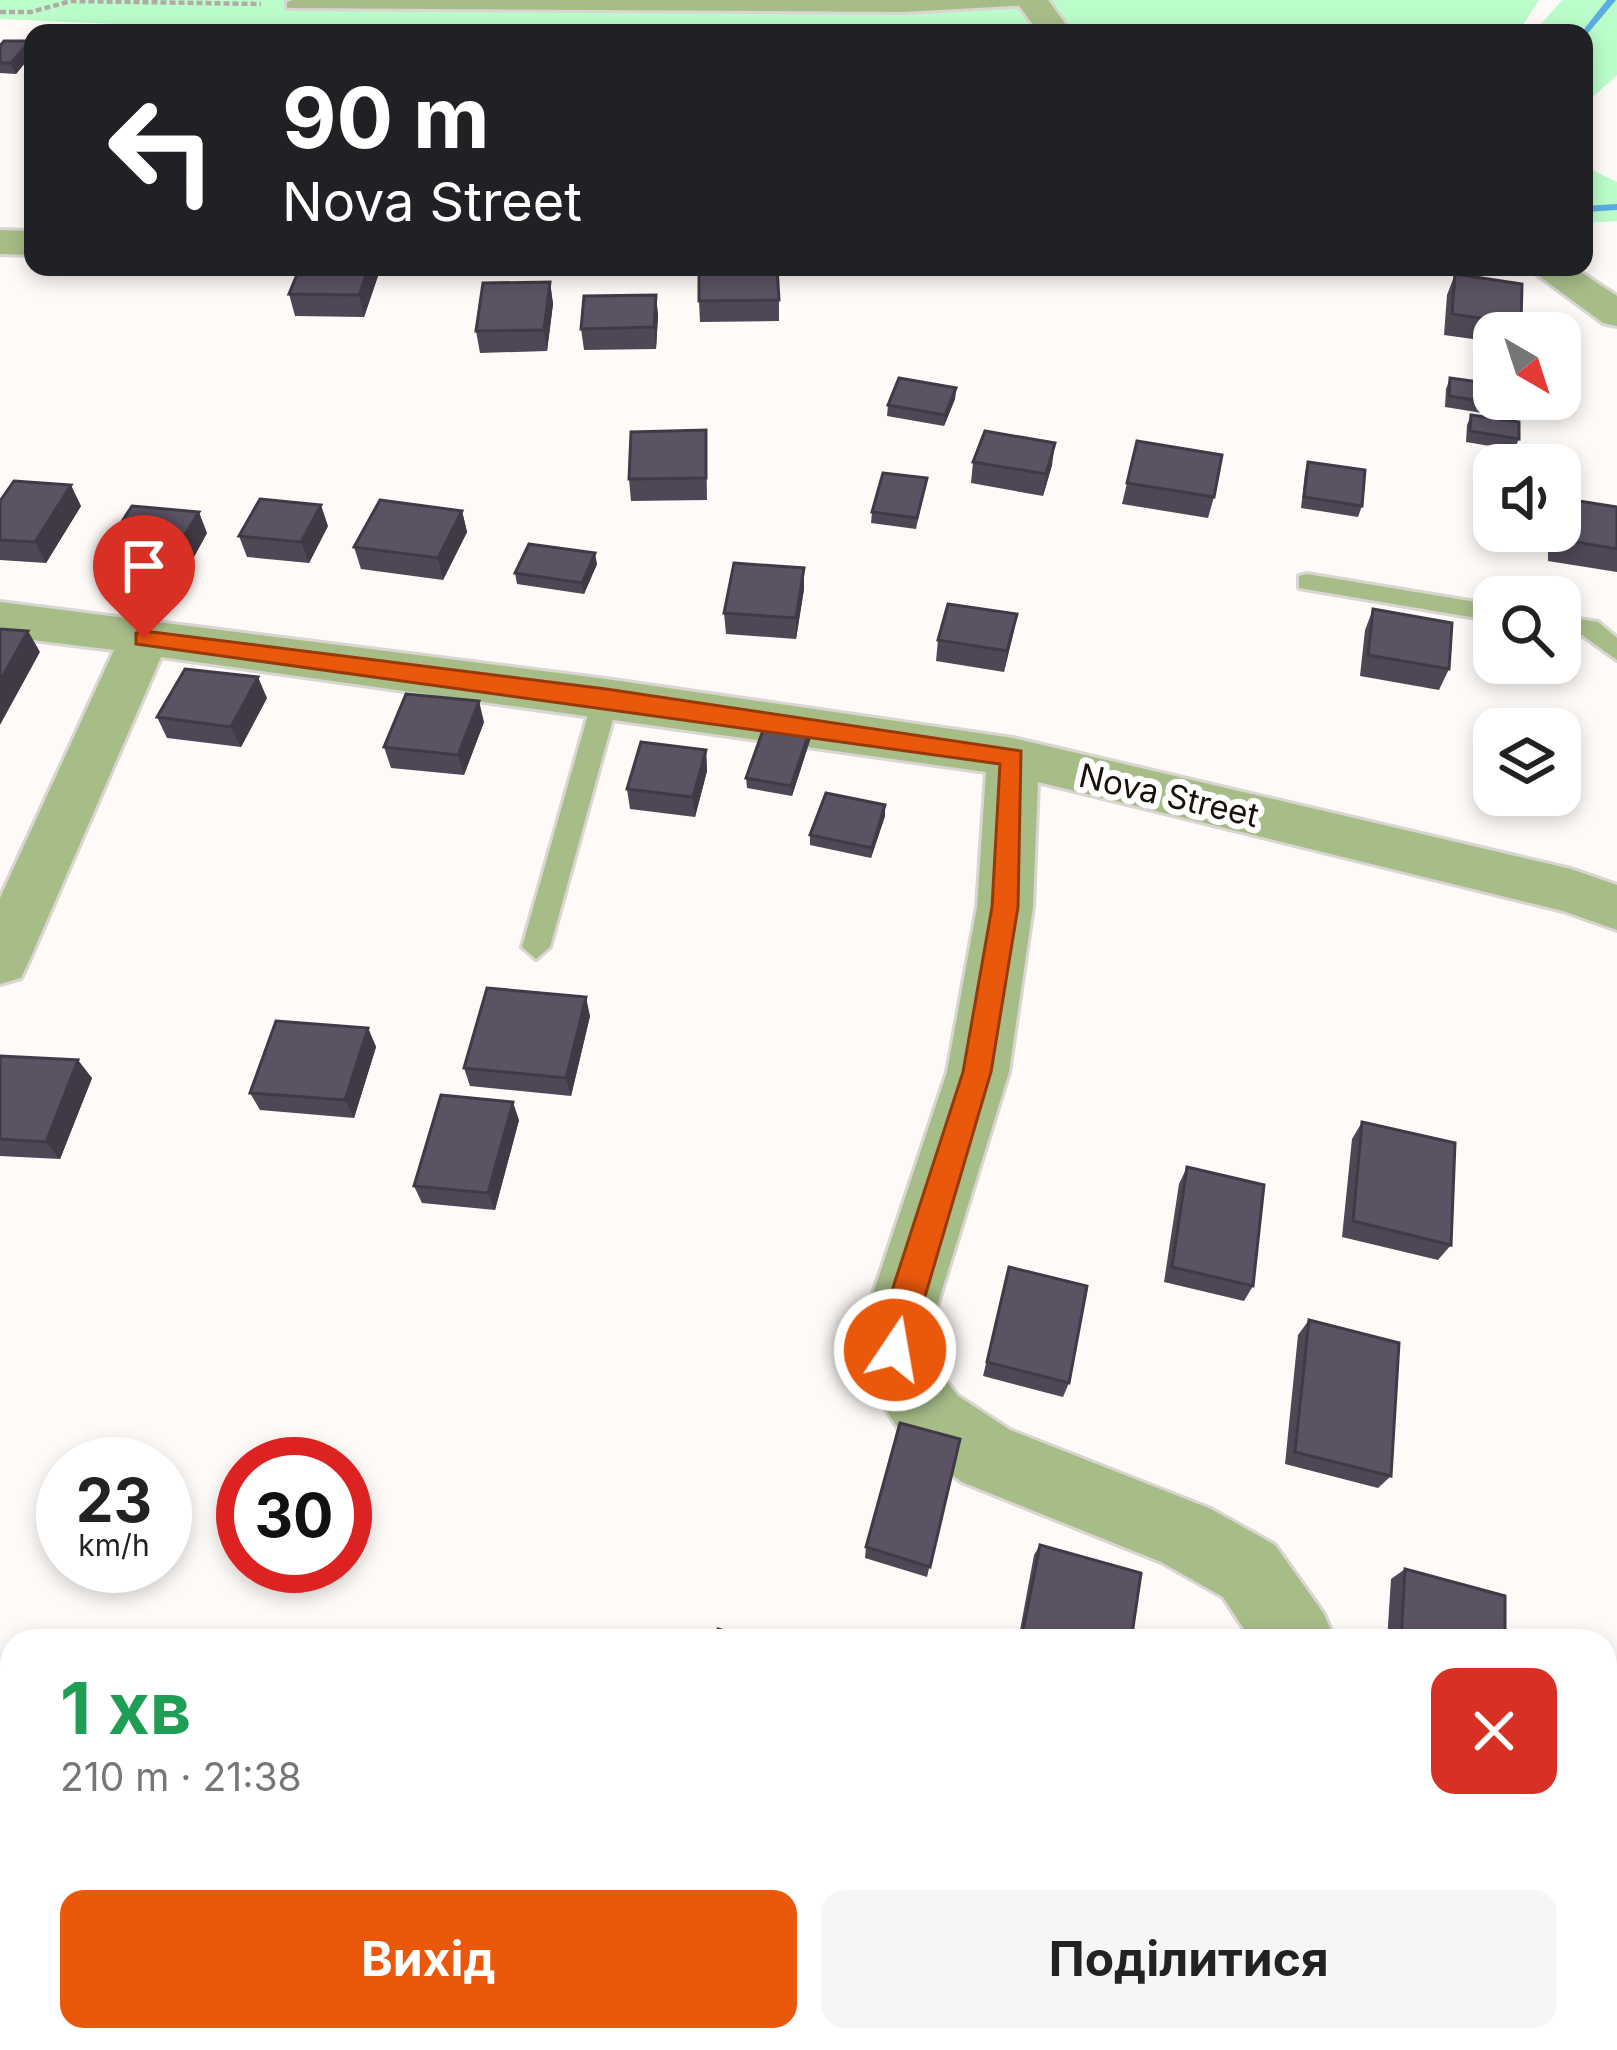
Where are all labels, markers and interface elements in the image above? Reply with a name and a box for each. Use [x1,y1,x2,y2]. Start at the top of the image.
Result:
text: 90 m [282,67,490,168]
icon: left [84,72,240,228]
text: Nova Street [282,169,582,234]
north arrow [1473,312,1581,420]
map controls [1473,312,1581,816]
button: sound [1473,444,1581,552]
pin [93,515,195,638]
icon: arrive [111,533,177,599]
button: search [1473,576,1581,684]
button: layers [1473,708,1581,816]
street label: Nova Street [1075,755,1263,835]
position arrow [832,1287,958,1413]
speed limit sign: 30 [216,1437,372,1593]
text: 23 [76,1464,152,1536]
text: km/h [78,1527,150,1563]
text: 1 хв [60,1664,191,1751]
button: close [1431,1668,1557,1794]
text: 210 m · 21:38 [60,1753,302,1800]
button: Вихід [60,1890,797,2028]
button: Поділитися [821,1890,1557,2028]

